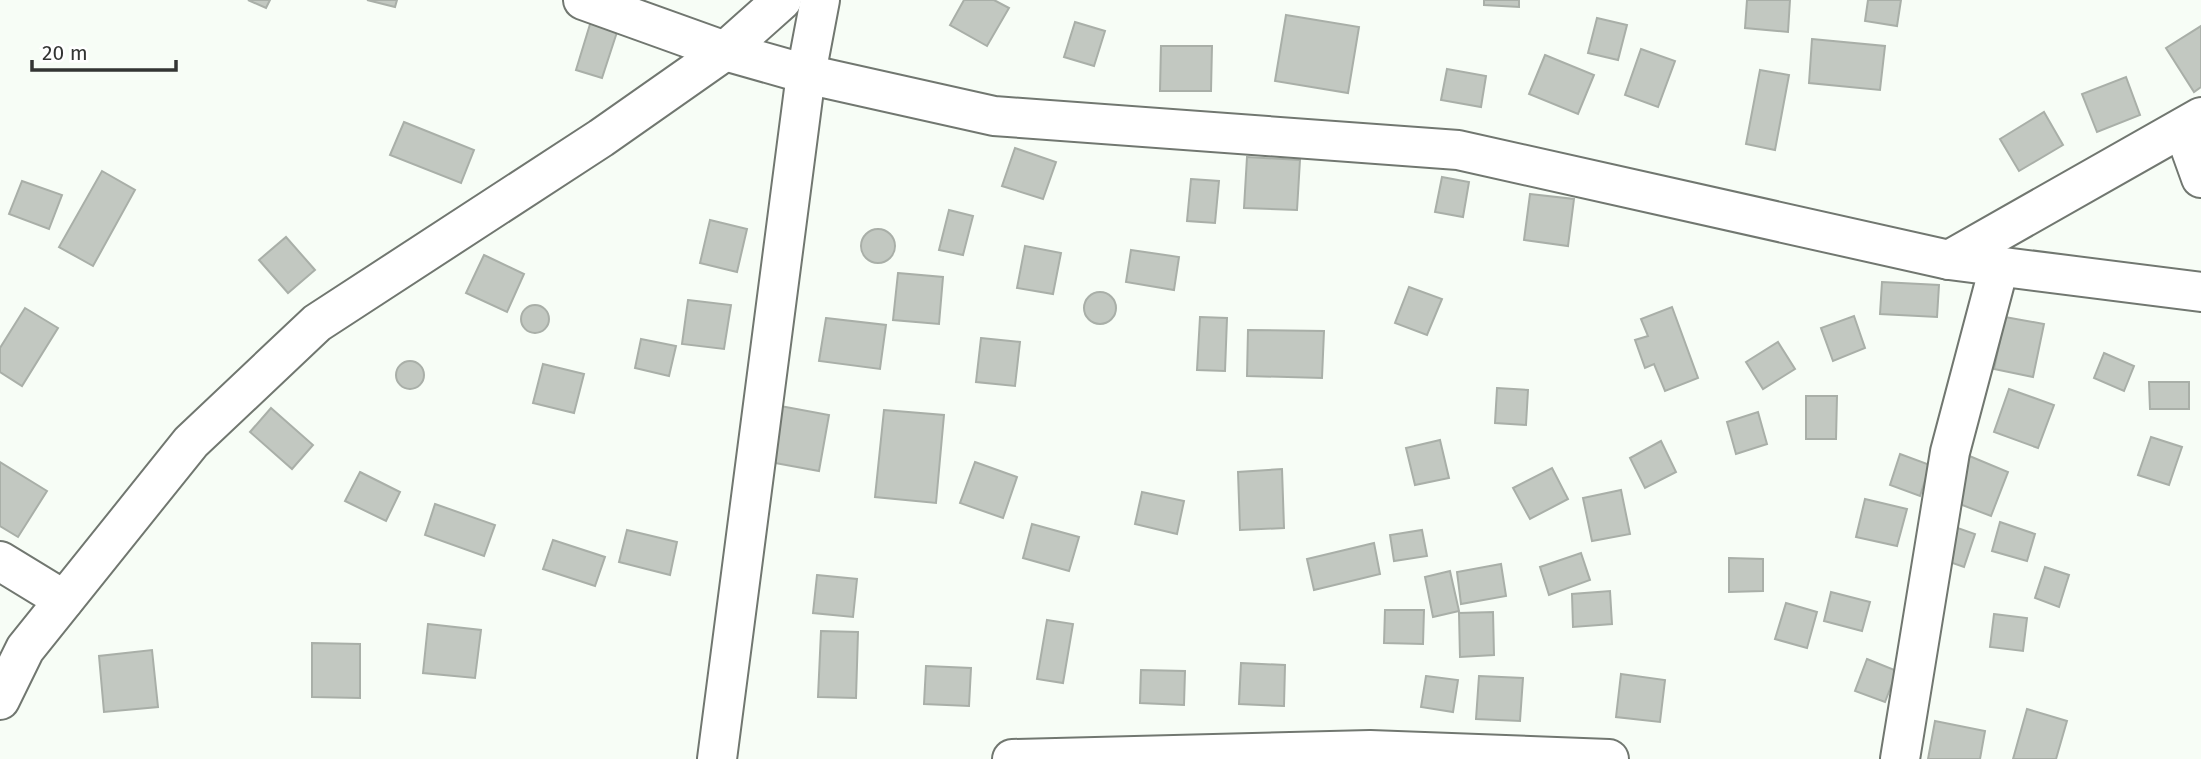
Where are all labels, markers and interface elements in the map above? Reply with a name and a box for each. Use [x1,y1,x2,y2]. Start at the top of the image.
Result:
scale bar [32,28,175,72]
text: 20 m [42,40,88,66]

